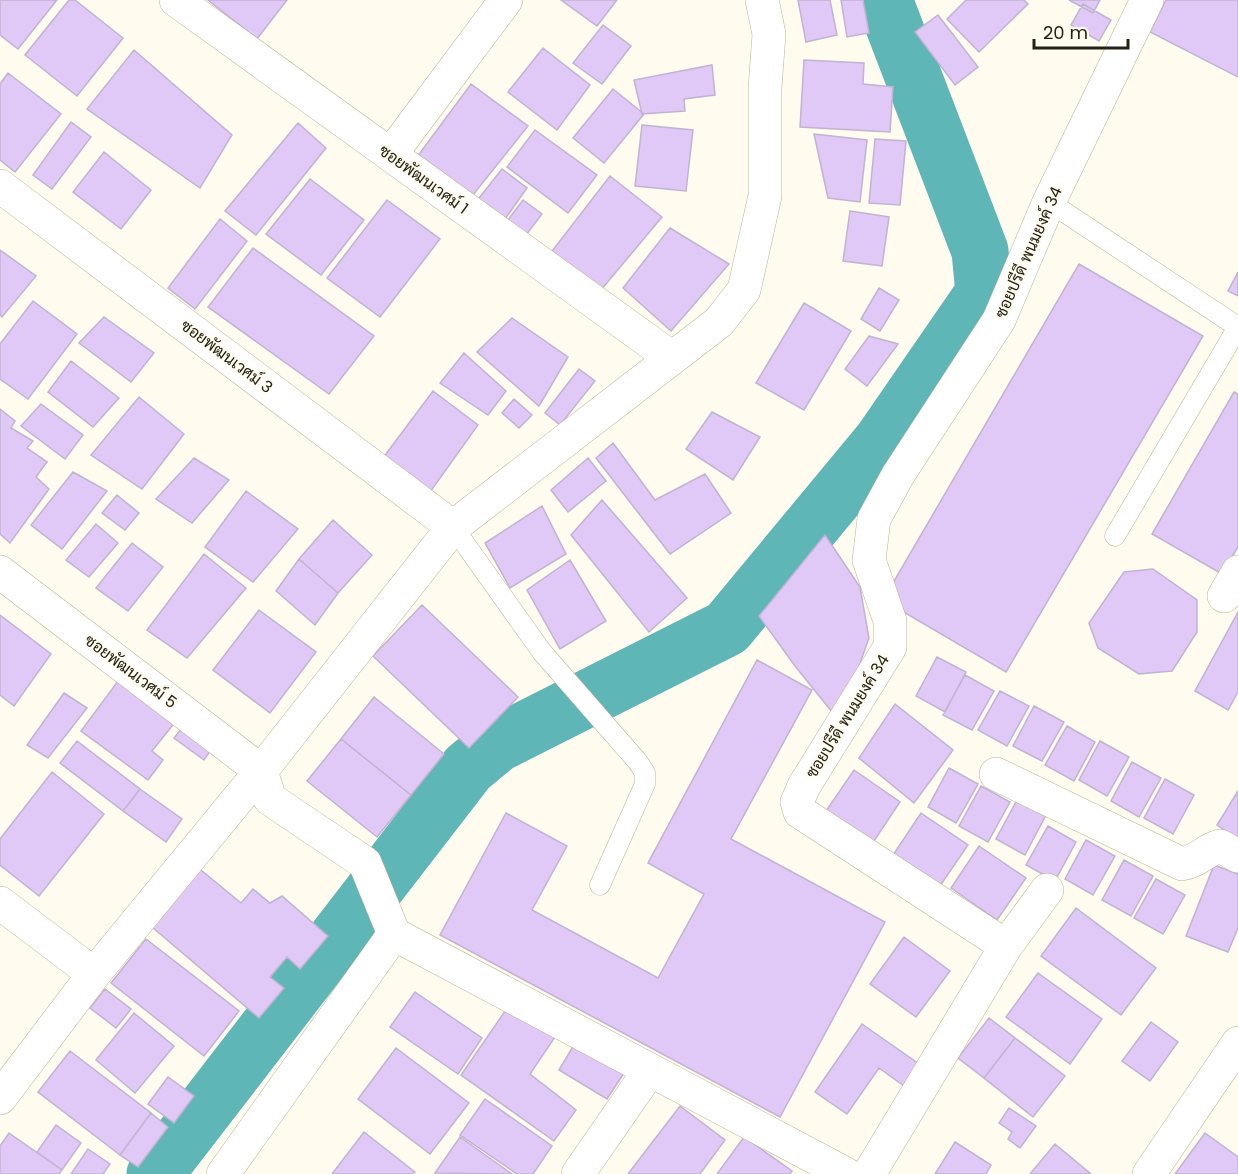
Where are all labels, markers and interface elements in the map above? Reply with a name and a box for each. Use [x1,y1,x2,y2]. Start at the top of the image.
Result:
scale bar [1034,12,1128,50]
text: 20 m [1043,20,1088,45]
street label: ซอยพัฒนเวศม์ 1 [374,138,474,220]
street label: ซอยปรีดี พนมยงค์ 34 [988,182,1068,322]
street label: ซอยพัฒนเวศม์ 3 [176,313,278,399]
street label: ซอยพัฒนเวศม์ 5 [80,628,182,714]
street label: ซอยปรีดี พนมยงค์ 34 [799,650,895,782]

